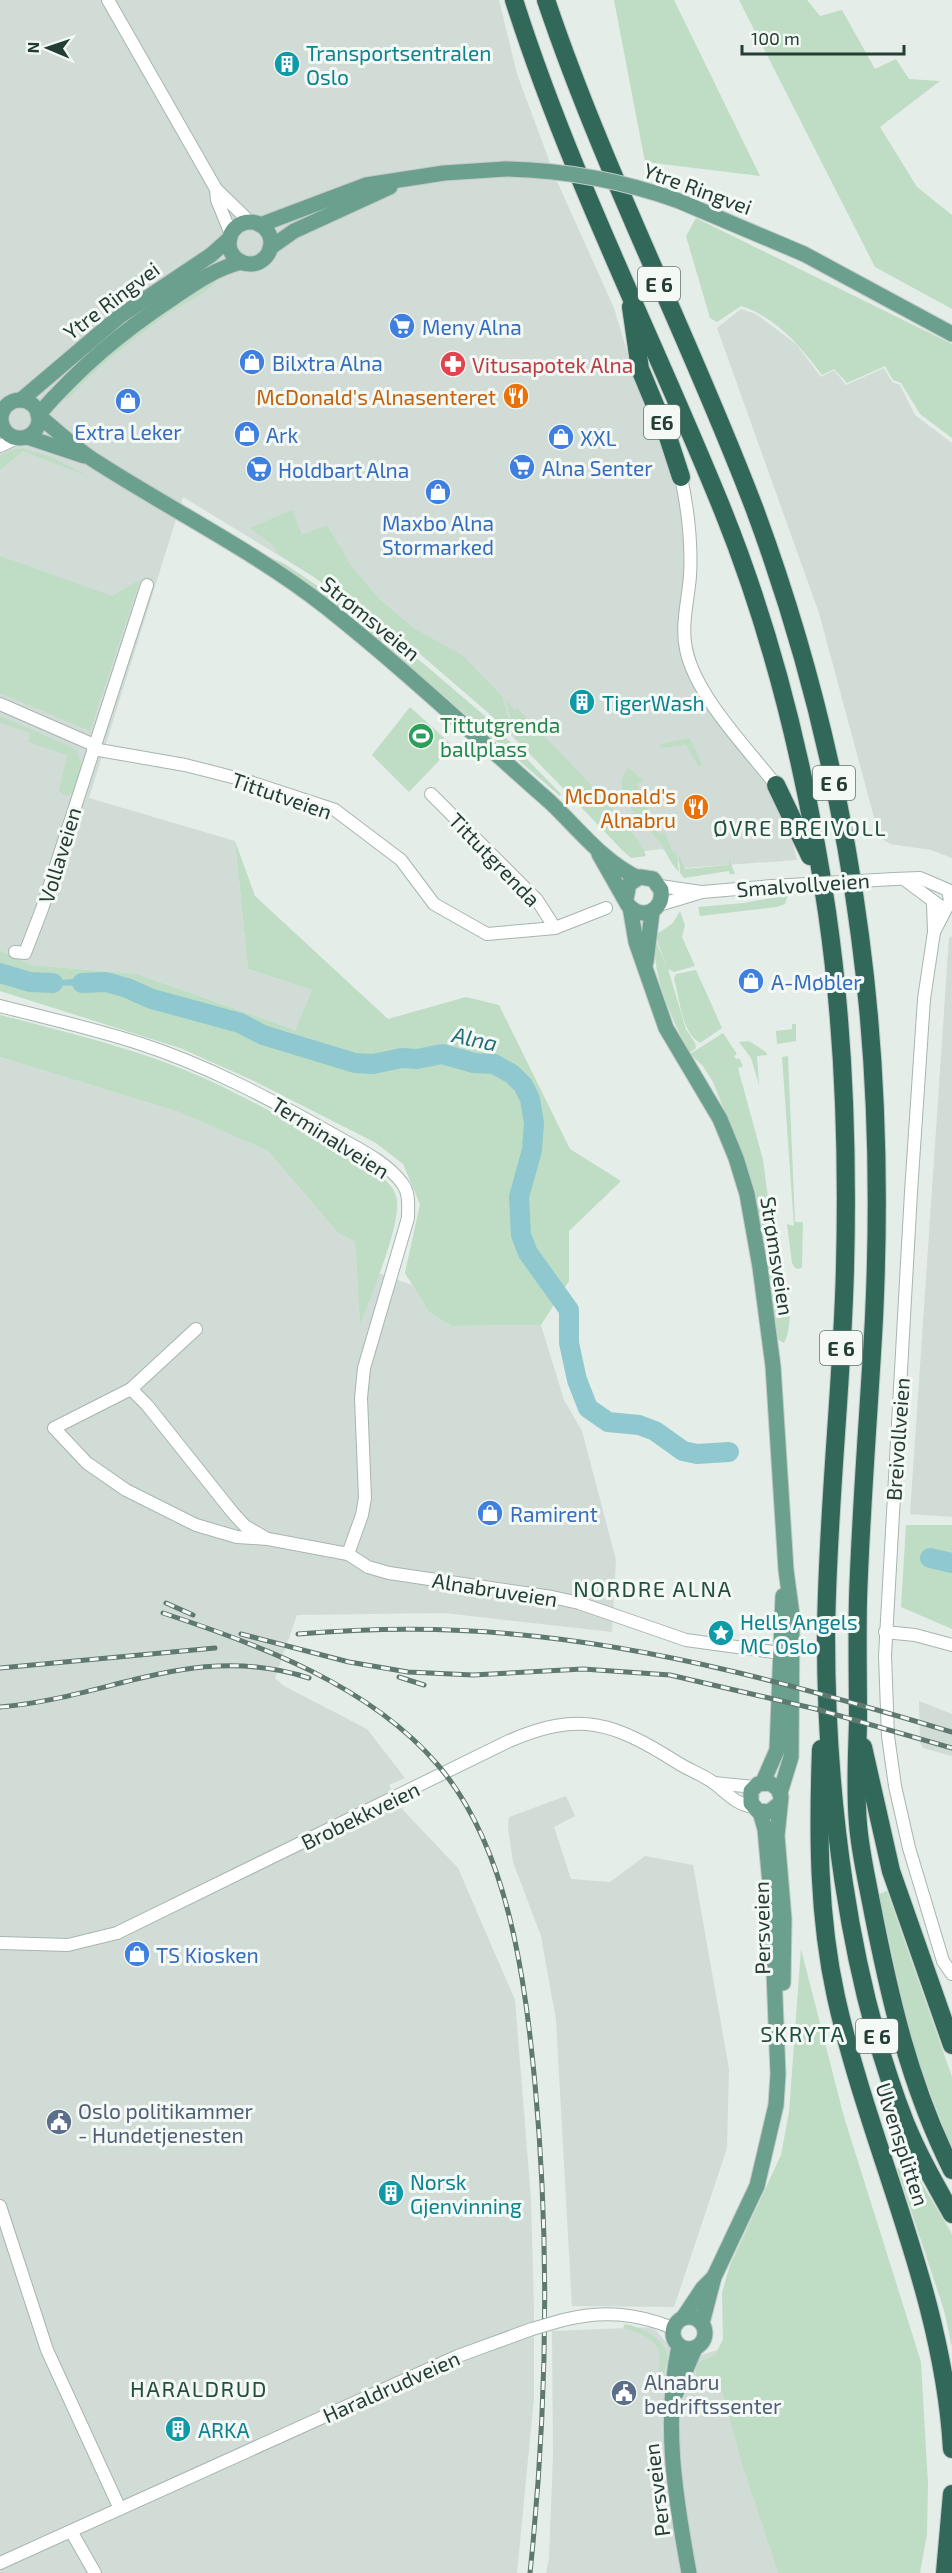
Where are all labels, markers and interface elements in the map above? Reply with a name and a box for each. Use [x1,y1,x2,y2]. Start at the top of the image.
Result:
north arrow [18,18,78,78]
scale bar [742,18,904,56]
text: 100 m [751,27,800,49]
place label: Transportsentralen Oslo [306,40,491,89]
text: N [23,41,42,54]
building icon: Transportsentralen Oslo [272,49,302,79]
street label: Ytre Ringvei [640,157,756,219]
street label: Ytre Ringvei [58,256,164,344]
road number: E 6 [638,267,680,301]
supermarket icon: Meny Alna [387,311,417,341]
place label: Meny Alna [422,314,522,339]
shop icon: Bilxtra Alna [237,347,267,377]
pharmacy icon: Vitusapotek Alna [438,349,468,379]
place label: Bilxtra Alna [272,350,383,375]
place label: Vitusapotek Alna [472,352,633,377]
restaurant icon: McDonald's Alnasenteret [501,381,531,411]
place label: McDonald's Alnasenteret [256,384,496,409]
shop icon: Extra Leker [113,386,143,416]
road number: E6 [644,405,680,439]
place label: Extra Leker [74,419,182,444]
shop icon: Ark [232,419,262,449]
place label: Ark [266,422,298,447]
shop icon: XXL [546,422,576,452]
place label: XXL [580,425,617,450]
supermarket icon: Alna Senter [507,452,537,482]
supermarket icon: Holdbart Alna [244,454,274,484]
place label: Alna Senter [542,455,653,480]
place label: Holdbart Alna [278,457,409,482]
shop icon: Maxbo Alna Stormarked [423,477,453,507]
place label: Maxbo Alna Stormarked [382,510,494,559]
street label: Strømsveien [317,571,425,665]
building icon: TigerWash [567,687,597,717]
place label: TigerWash [602,690,705,715]
place label: Tittutgrenda ballplass [440,712,560,761]
sports icon: Tittutgrenda ballplass [406,721,436,751]
street label: Tittutveien [229,766,335,824]
road number: E 6 [813,766,855,800]
place label: McDonald's Alnabru [564,783,676,832]
restaurant icon: McDonald's Alnabru [681,792,711,822]
street label: Vollaveien [33,804,85,906]
street label: Tittutgrenda [444,807,546,911]
district label: ØVRE BREIVOLL [713,814,887,840]
street label: Smalvollveien [736,867,870,901]
shop icon: A-Møbler [736,966,766,996]
place label: A-Møbler [771,969,862,994]
water label: Alna [449,1020,500,1055]
street label: Terminalveien [268,1091,394,1183]
street label: Strømsveien [756,1195,800,1317]
road number: E 6 [820,1331,862,1365]
street label: Breivollveien [880,1376,914,1502]
shop icon: Ramirent [475,1498,505,1528]
place label: Ramirent [510,1501,598,1526]
street label: Alnabruveien [431,1567,559,1611]
district label: NORDRE ALNA [573,1575,733,1601]
place label: Hells Angels MC Oslo [740,1609,858,1658]
place icon: Hells Angels MC Oslo [706,1618,736,1648]
street label: Brobekkveien [297,1776,423,1854]
street label: Persveien [748,1881,774,1975]
shop icon: TS Kiosken [122,1939,152,1969]
place label: TS Kiosken [156,1942,259,1967]
road number: E 6 [856,2019,898,2053]
district label: SKRYTA [760,2020,846,2046]
street label: Ulvensplitten [871,2079,935,2209]
place label: Oslo politikammer - Hundetjenesten [78,2098,254,2148]
public building icon: Oslo politikammer - Hundetjenesten [44,2107,74,2137]
place label: Norsk Gjenvinning [410,2169,522,2219]
building icon: Norsk Gjenvinning [376,2178,406,2208]
street label: Haraldrudveien [319,2345,463,2427]
place label: Alnabru bedriftssenter [644,2369,782,2418]
district label: HARALDRUD [130,2375,268,2401]
public building icon: Alnabru bedriftssenter [609,2378,639,2408]
building icon: ARKA [163,2414,193,2444]
place label: ARKA [198,2417,250,2442]
street label: Persveien [638,2442,674,2538]

